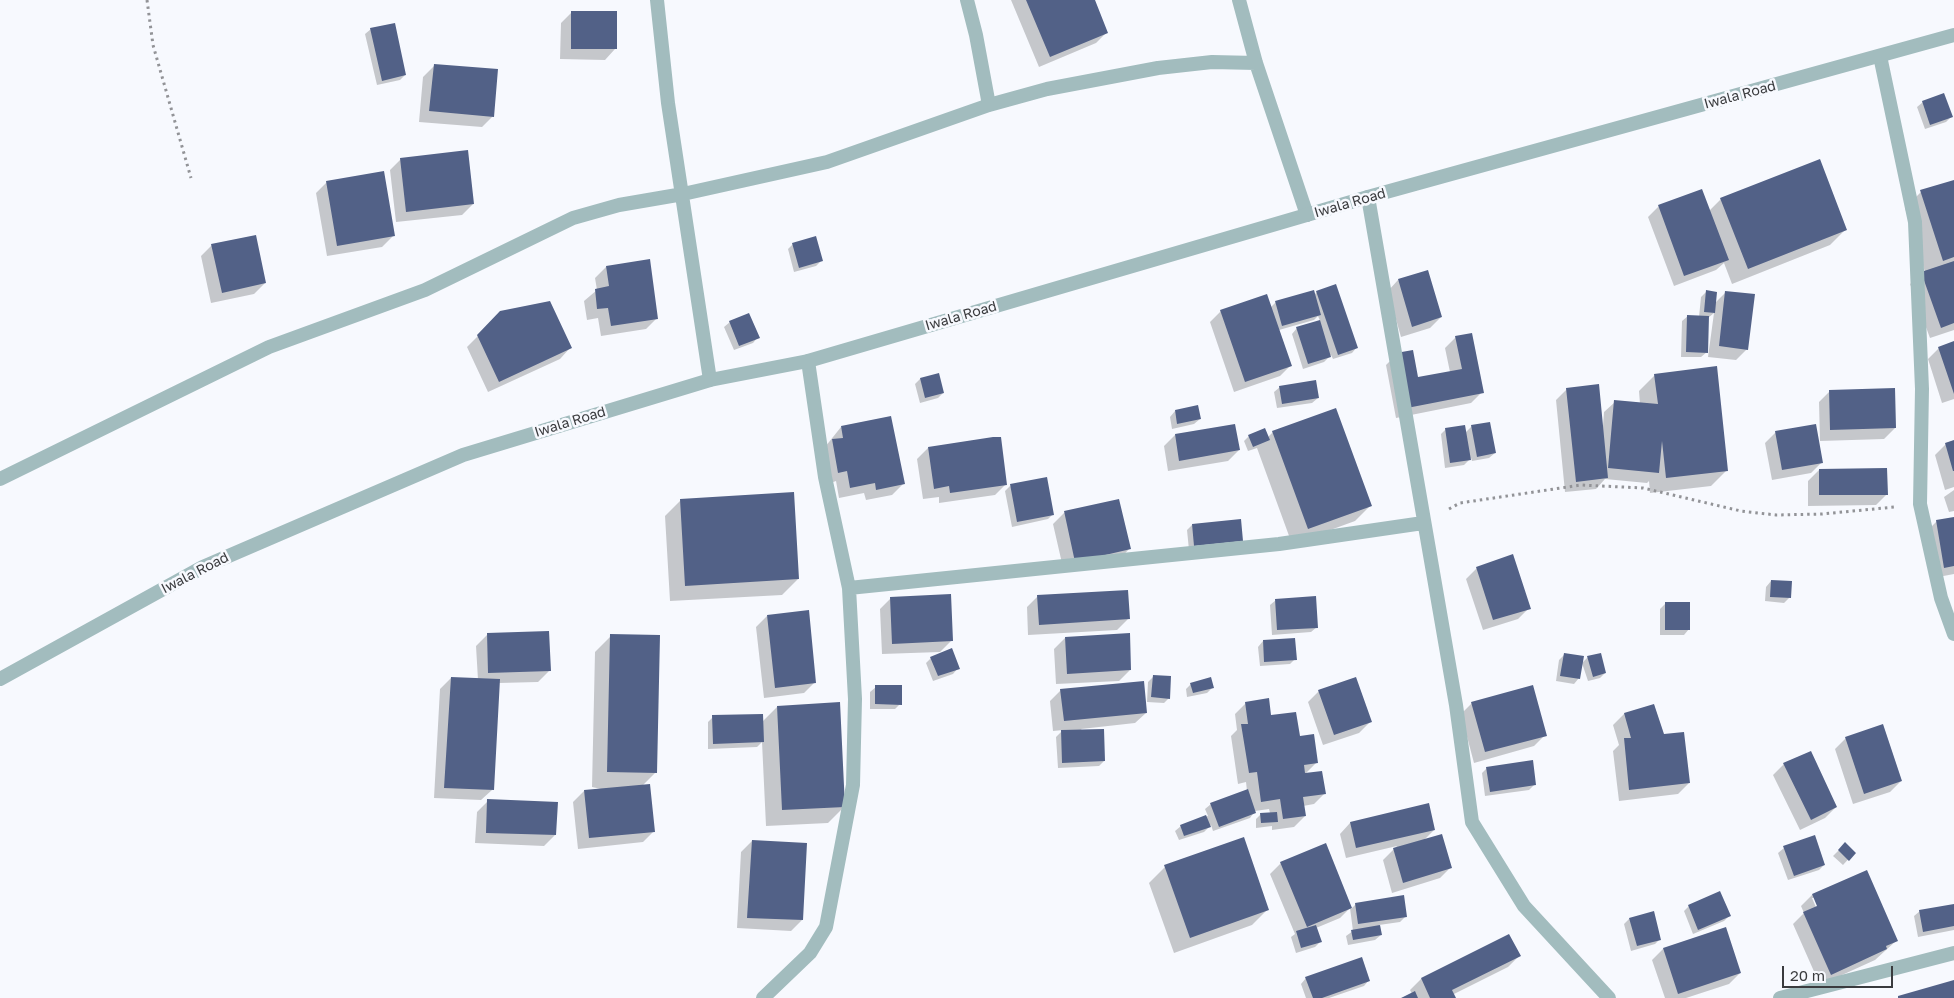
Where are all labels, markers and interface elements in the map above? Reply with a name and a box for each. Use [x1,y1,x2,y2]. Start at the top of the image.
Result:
street label: Iwala Road [1702,77,1778,113]
street label: Iwala Road [1312,185,1388,221]
street label: Iwala Road [923,298,999,334]
street label: Iwala Road [532,403,608,441]
street label: Iwala Road [158,549,232,597]
scale bar [1784,956,1895,988]
text: 20 m [1790,966,1825,984]

